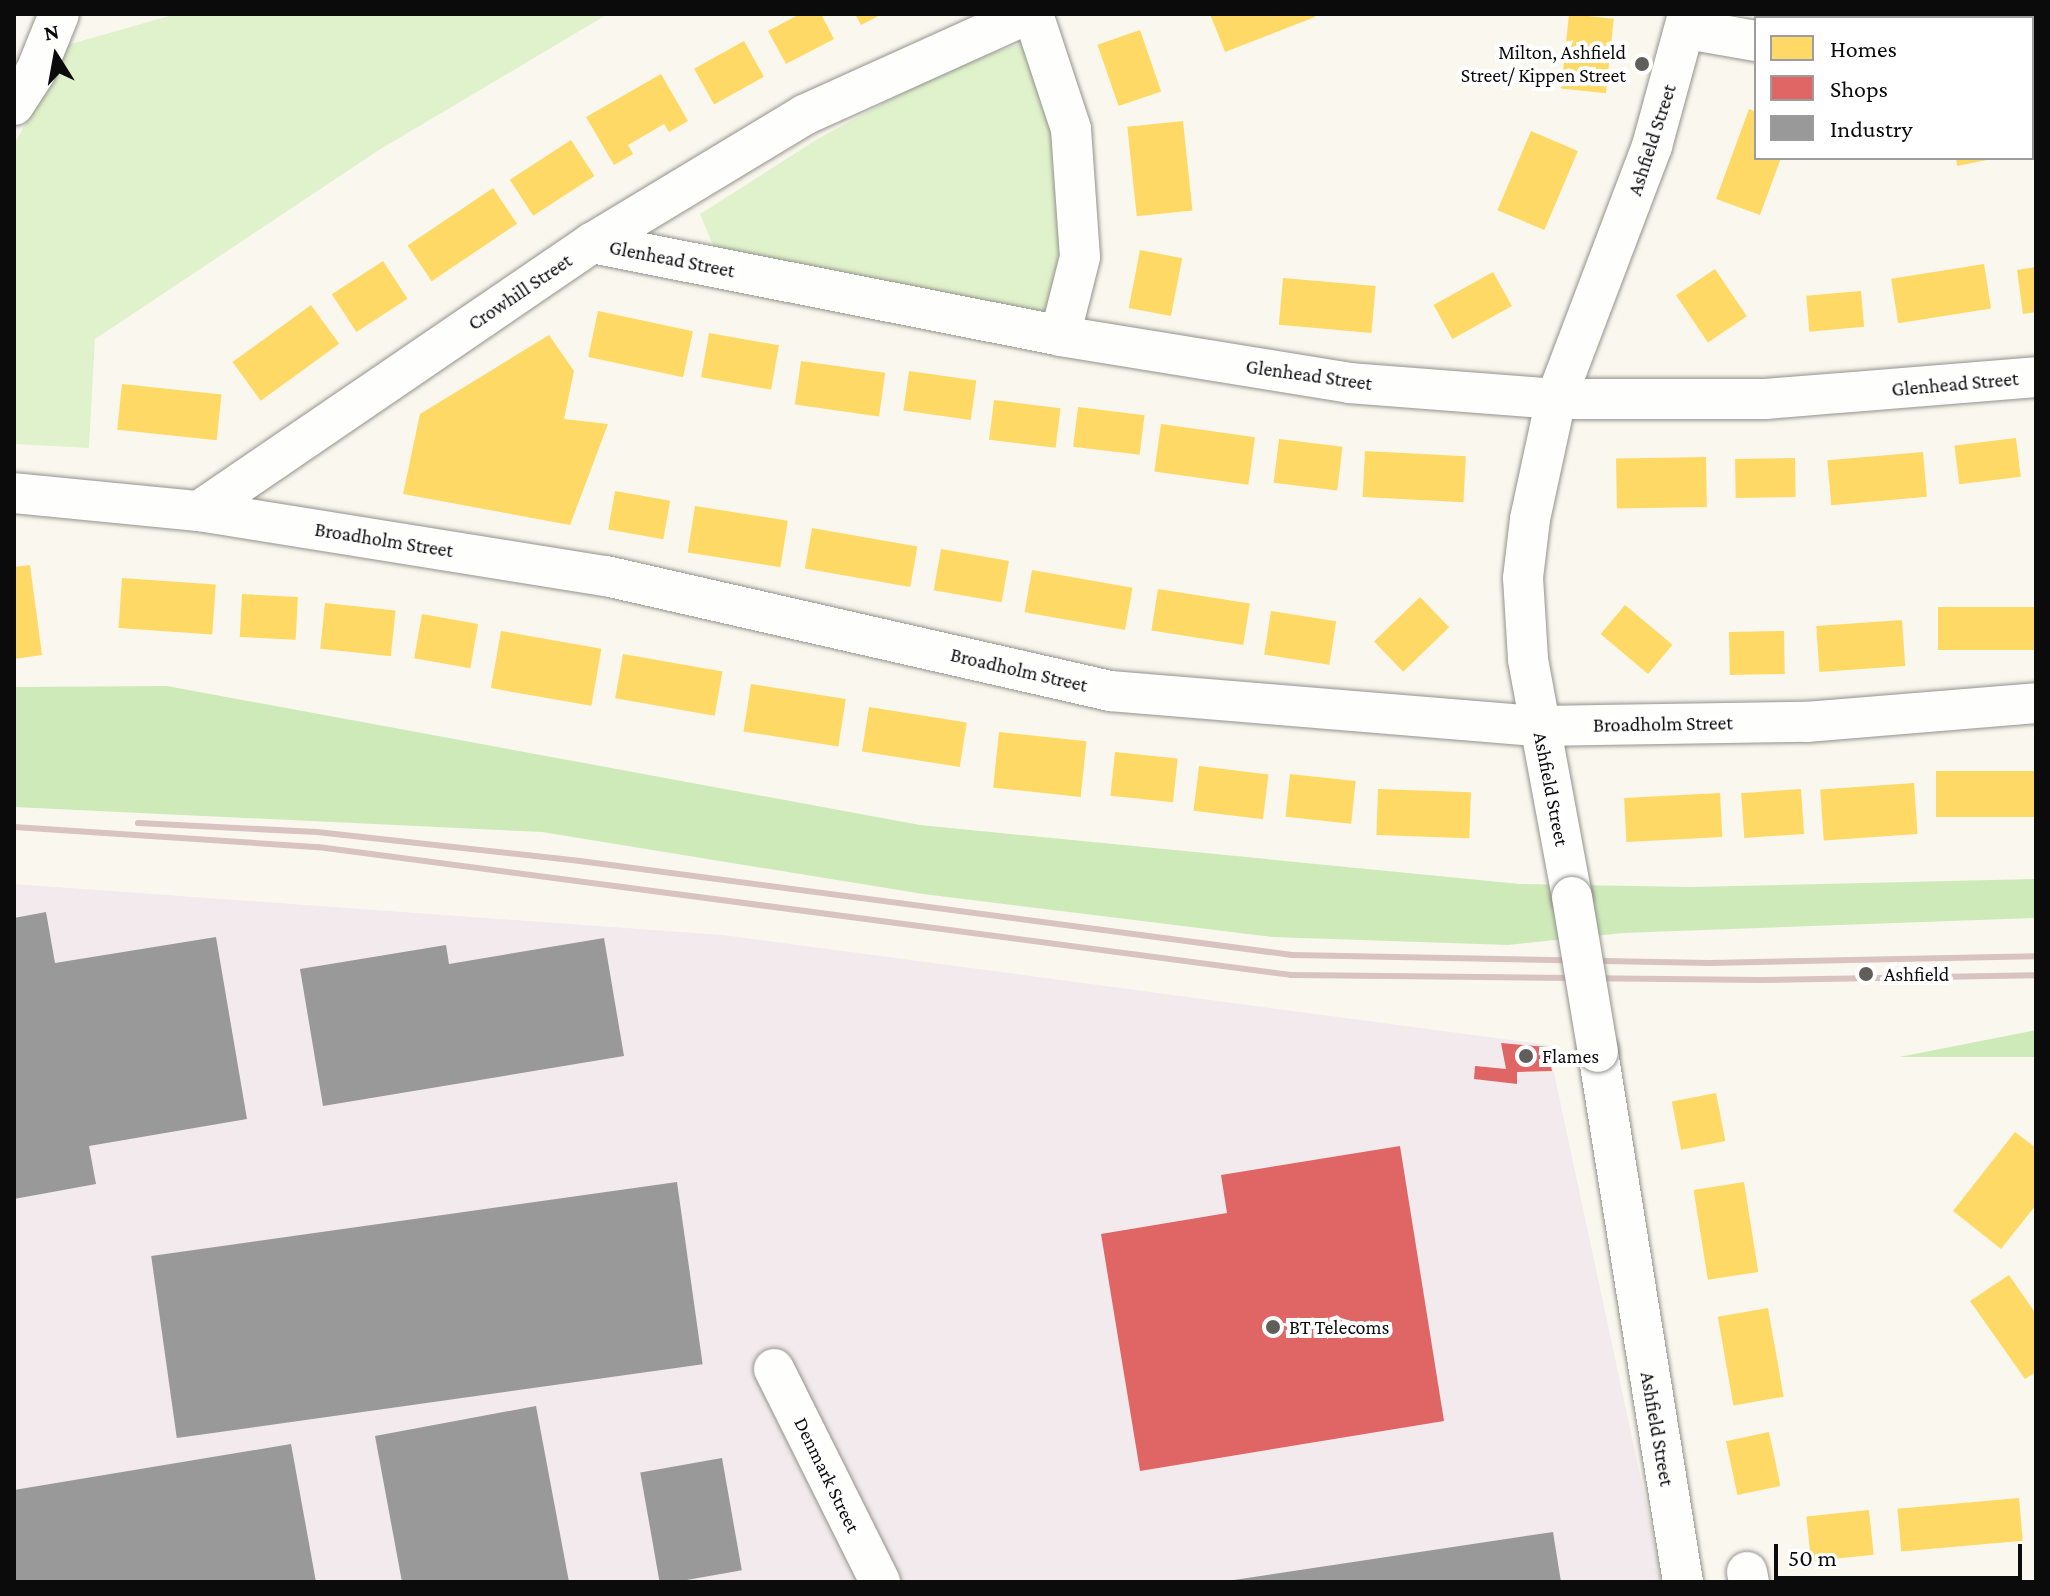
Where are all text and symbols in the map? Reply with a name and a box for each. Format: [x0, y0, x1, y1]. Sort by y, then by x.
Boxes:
north arrow [16, 16, 96, 96]
legend [1754, 16, 2034, 160]
text: N [42, 18, 61, 46]
text: Homes [1830, 35, 1897, 62]
place label: Milton, Ashfield Street/ Kippen Street [1461, 40, 1626, 87]
marker: Milton, Ashfield Street/ Kippen Street [1633, 55, 1651, 73]
text: Shops [1830, 75, 1888, 102]
street label: Ashfield Street [1623, 81, 1681, 199]
text: Industry [1830, 115, 1913, 142]
street label: Glenhead Street [607, 235, 737, 283]
street label: Crowhill Street [463, 248, 577, 336]
street label: Glenhead Street [1244, 354, 1374, 396]
street label: Glenhead Street [1891, 366, 2019, 402]
street label: Broadholm Street [313, 517, 455, 563]
street label: Broadholm Street [948, 643, 1090, 697]
street label: Broadholm Street [1593, 711, 1733, 737]
street label: Ashfield Street [1528, 730, 1574, 848]
place label: Ashfield [1884, 962, 1949, 986]
marker: Ashfield [1855, 963, 1877, 985]
place label: Flames [1542, 1044, 1599, 1068]
marker: Flames [1517, 1047, 1535, 1065]
place label: BT Telecoms [1289, 1315, 1389, 1339]
marker: BT Telecoms [1264, 1318, 1282, 1336]
street label: Ashfield Street [1635, 1370, 1679, 1488]
street label: Denmark Street [789, 1413, 865, 1537]
scale bar [1778, 1528, 2026, 1578]
text: 50 m [1788, 1544, 1837, 1571]

